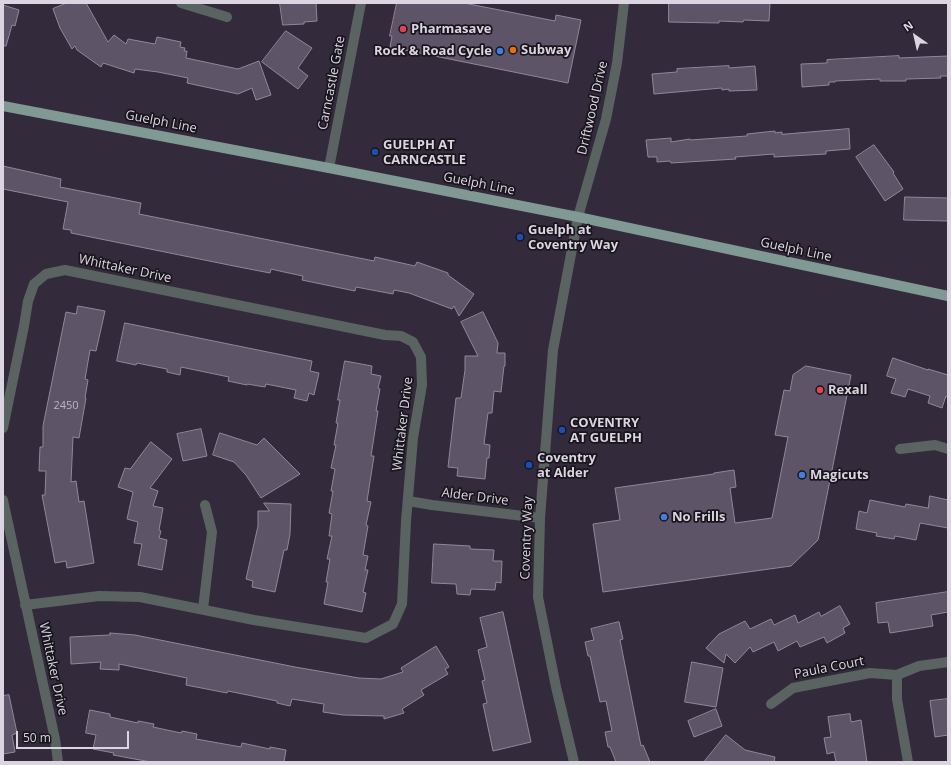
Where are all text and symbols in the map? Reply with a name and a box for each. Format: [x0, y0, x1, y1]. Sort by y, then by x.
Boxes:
north arrow [895, 16, 935, 56]
text: N [900, 17, 916, 34]
place label: Pharmasave [411, 21, 491, 37]
marker: Pharmasave [398, 24, 408, 34]
street label: Carncastle Gate [315, 35, 349, 131]
place label: Subway [521, 42, 571, 58]
place label: Rock & Road Cycle [374, 43, 492, 59]
marker: Subway [508, 45, 518, 55]
marker: Rock & Road Cycle [495, 46, 505, 56]
street label: Driftwood Drive [575, 60, 611, 156]
street label: Guelph Line [124, 107, 198, 137]
place label: GUELPH AT CARNCASTLE [383, 137, 466, 168]
marker: GUELPH AT CARNCASTLE [370, 147, 380, 157]
street label: Guelph Line [442, 169, 516, 199]
place label: Guelph at Coventry Way [528, 222, 618, 253]
marker: Guelph at Coventry Way [515, 232, 525, 242]
street label: Guelph Line [759, 235, 833, 265]
street label: Whittaker Drive [77, 252, 173, 286]
street label: Whittaker Drive [390, 376, 416, 472]
place label: Rexall [828, 382, 868, 398]
marker: Rexall [815, 385, 825, 395]
house number: 2450 [53, 399, 79, 413]
place label: COVENTRY AT GUELPH [570, 415, 642, 446]
marker: COVENTRY AT GUELPH [557, 425, 567, 435]
place label: Coventry at Alder [537, 450, 596, 481]
marker: Coventry at Alder [524, 460, 534, 470]
place label: Magicuts [810, 467, 869, 483]
marker: Magicuts [797, 470, 807, 480]
street label: Alder Drive [441, 485, 509, 509]
street label: Coventry Way [518, 496, 536, 580]
place label: No Frills [672, 509, 725, 525]
marker: No Frills [659, 512, 669, 522]
street label: Whittaker Drive [36, 621, 70, 717]
street label: Paula Court [793, 654, 865, 682]
scale bar [18, 723, 131, 749]
text: 50 m [23, 729, 51, 746]

